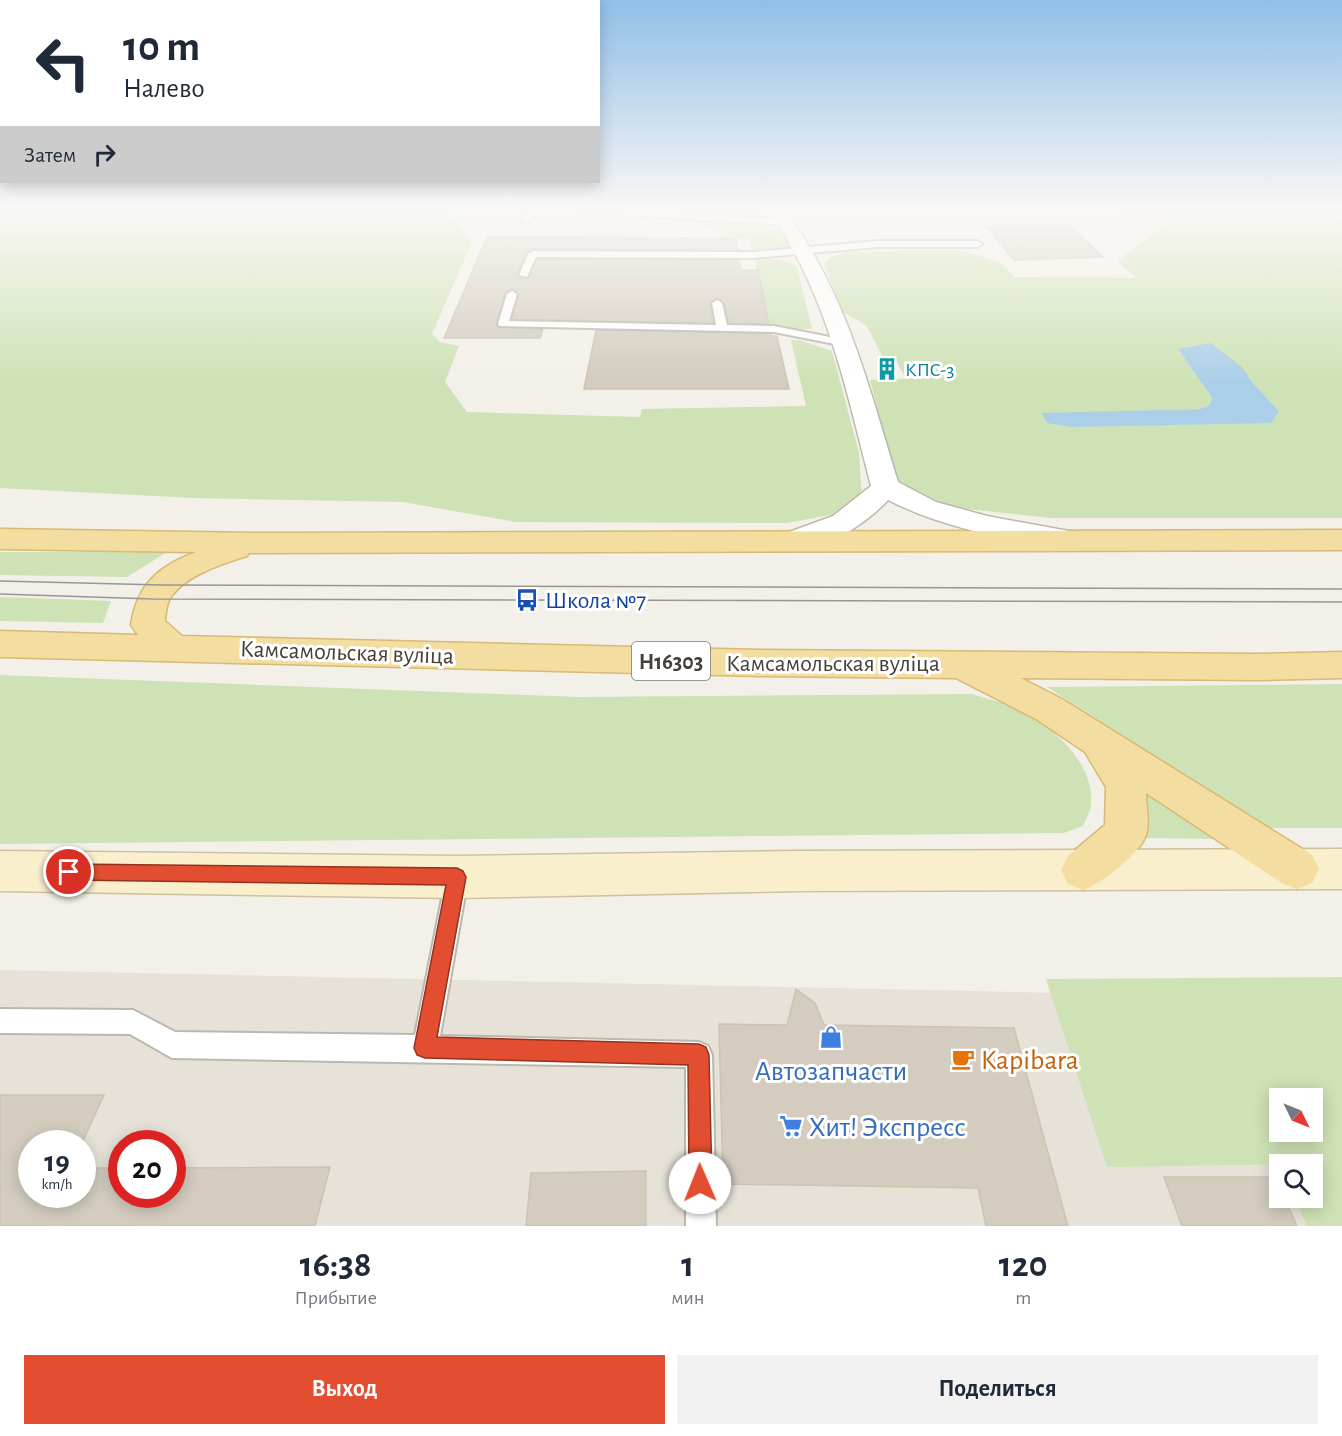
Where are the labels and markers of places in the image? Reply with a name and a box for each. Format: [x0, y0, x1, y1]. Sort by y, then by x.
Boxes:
building icon: КПС-3 [874, 356, 900, 382]
place label: КПС-3 [905, 360, 955, 380]
bus stop icon: Школа №7 [514, 587, 540, 613]
place label: Школа №7 [545, 589, 646, 613]
pin [43, 846, 94, 897]
shop icon: Автозапчасти [818, 1024, 844, 1050]
cafe icon: Kapibara [950, 1046, 976, 1072]
place label: Kapibara [981, 1047, 1079, 1075]
place label: Автозапчасти [755, 1058, 907, 1086]
supermarket icon: Хит! Экспресс [778, 1113, 804, 1139]
place label: Хит! Экспресс [809, 1114, 966, 1142]

